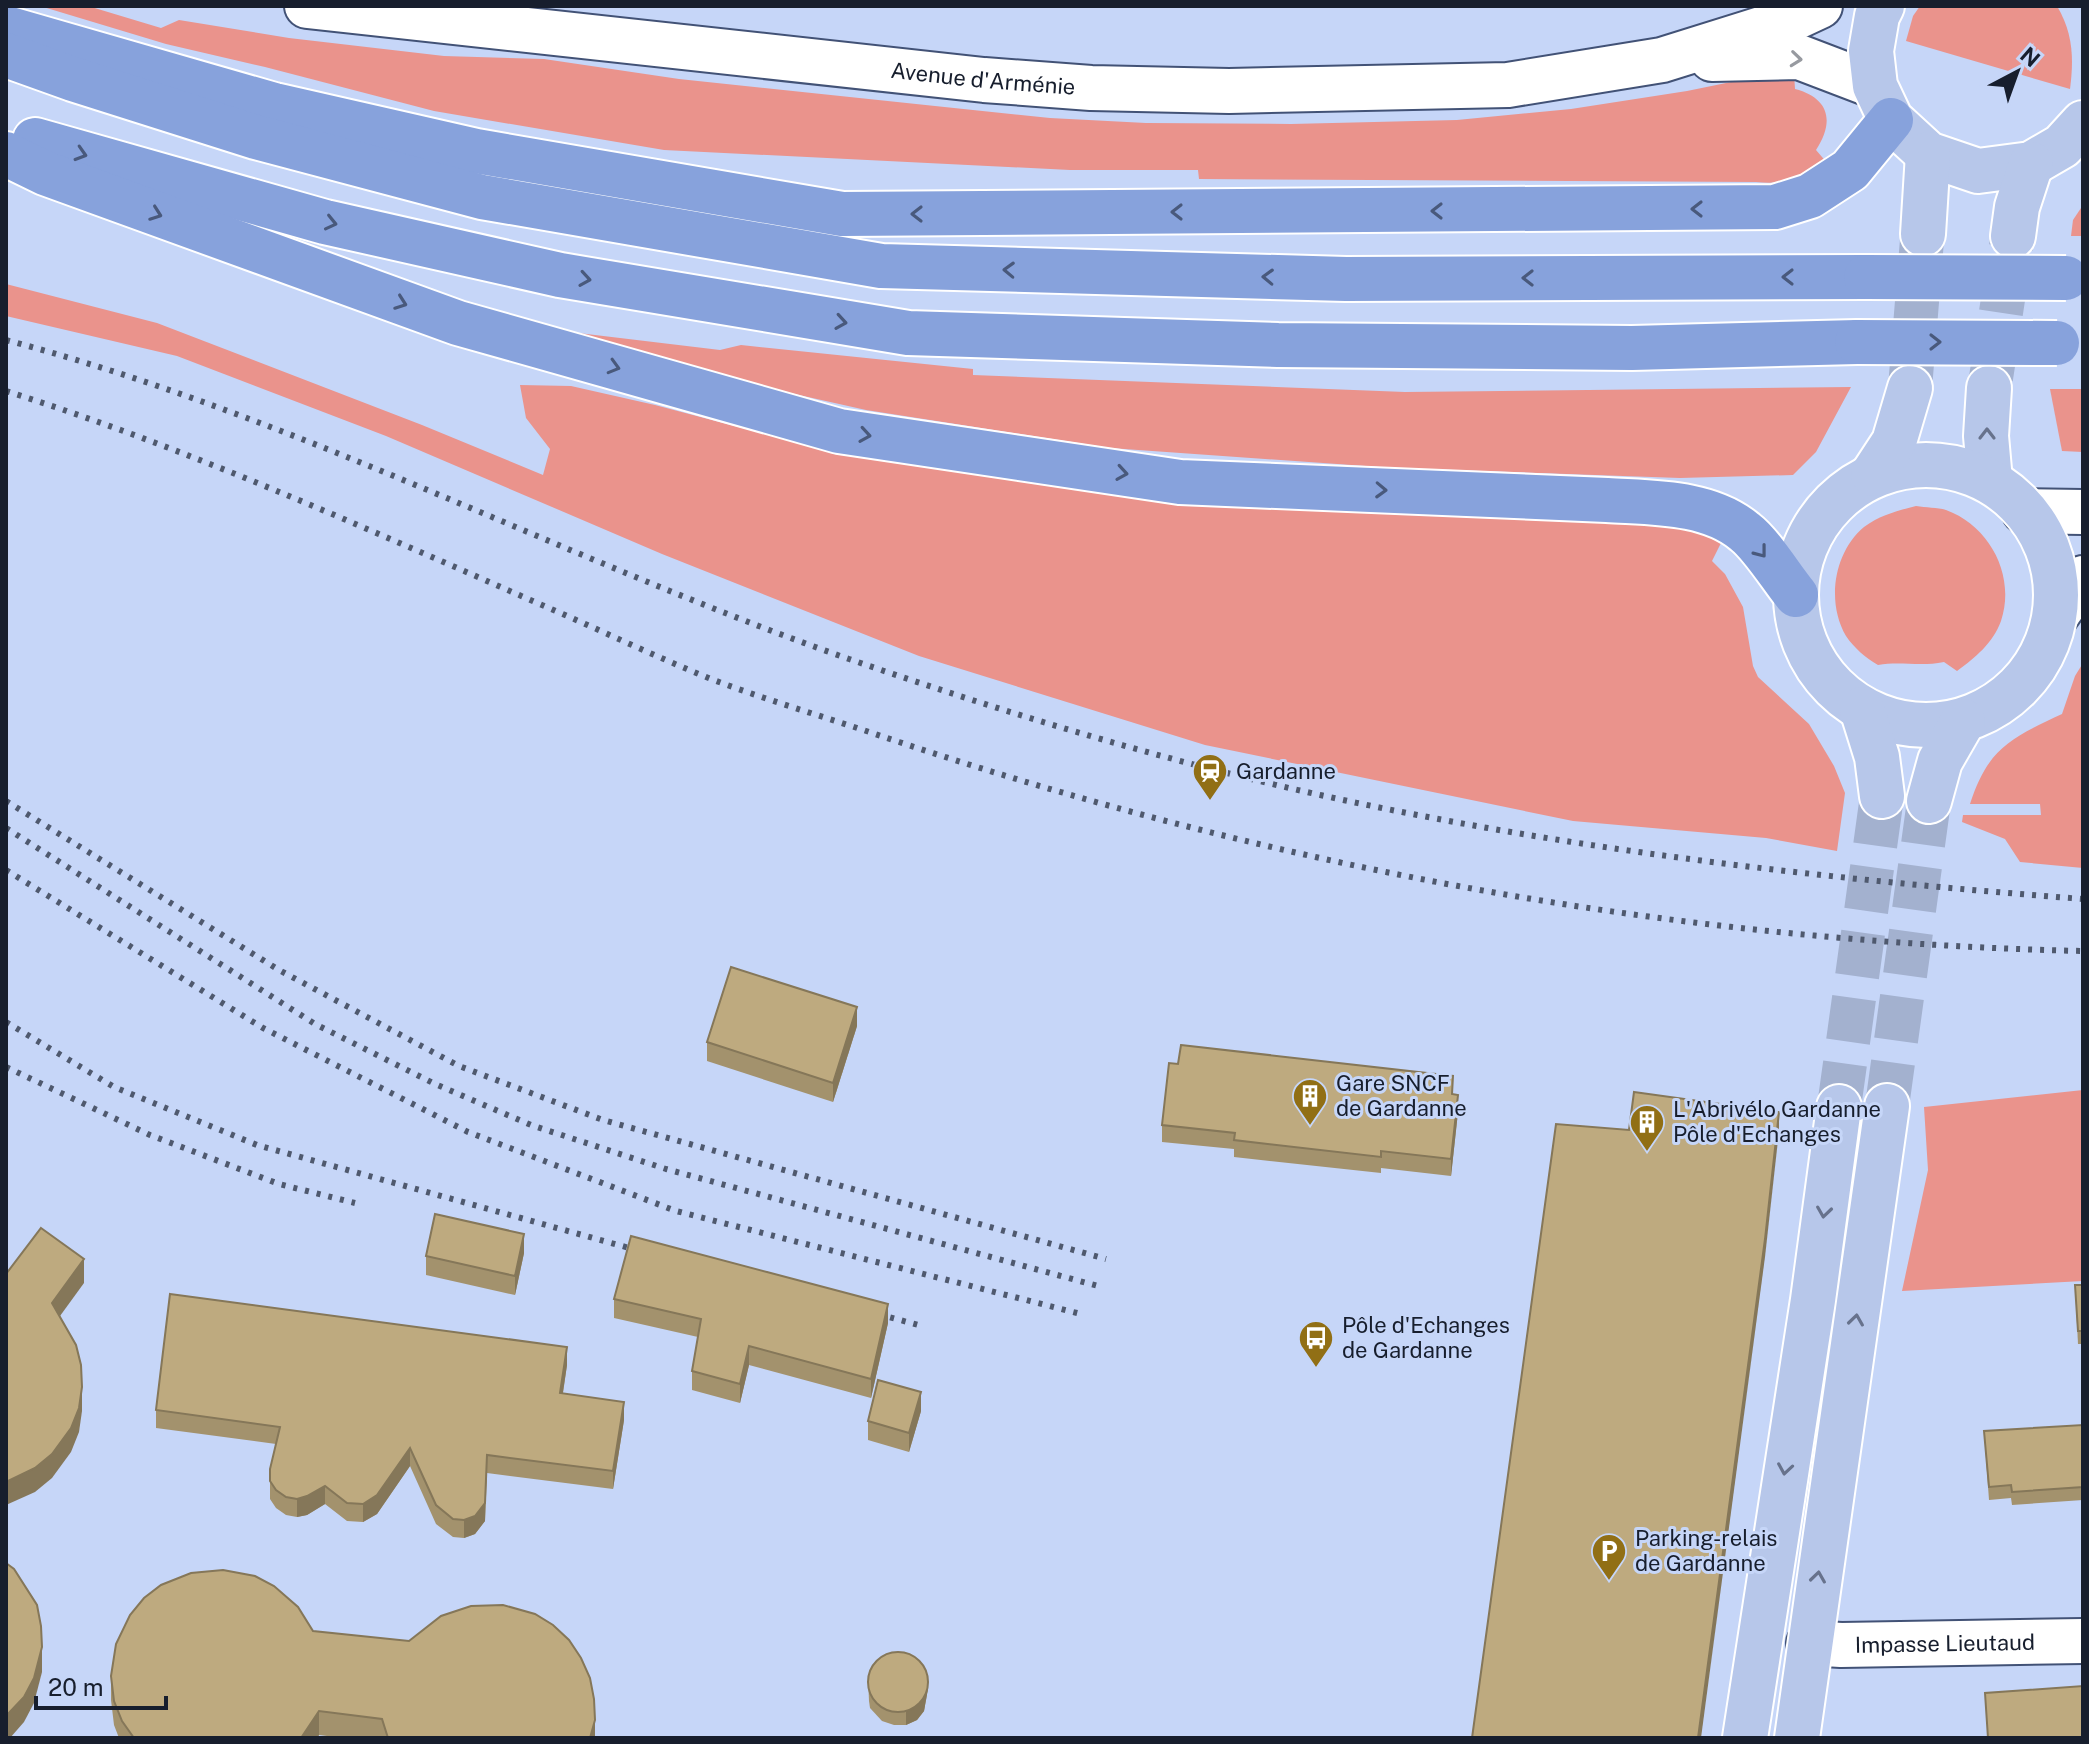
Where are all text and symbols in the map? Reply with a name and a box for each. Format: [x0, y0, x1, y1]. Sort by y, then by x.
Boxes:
north arrow [1977, 32, 2057, 112]
text: N [2015, 41, 2045, 72]
one-way arrow [1789, 50, 1802, 67]
street label: Avenue d'Arménie [889, 57, 1076, 100]
one-way arrow [73, 145, 87, 161]
one-way arrow [1690, 200, 1703, 218]
one-way arrow [1430, 202, 1443, 220]
one-way arrow [1170, 203, 1183, 221]
one-way arrow [149, 204, 163, 221]
one-way arrow [910, 205, 923, 223]
one-way arrow [324, 214, 337, 231]
one-way arrow [1002, 261, 1015, 278]
one-way arrow [1261, 268, 1274, 286]
one-way arrow [1781, 268, 1794, 286]
one-way arrow [1521, 269, 1534, 287]
one-way arrow [578, 270, 592, 287]
one-way arrow [393, 293, 407, 309]
one-way arrow [835, 312, 848, 329]
one-way arrow [1929, 333, 1942, 351]
one-way arrow [606, 358, 620, 374]
one-way arrow [858, 425, 872, 442]
one-way arrow [1978, 427, 1996, 440]
one-way arrow [1115, 464, 1129, 481]
one-way arrow [1375, 482, 1388, 499]
one-way arrow [1752, 543, 1766, 558]
station icon: Gardanne [1191, 752, 1229, 802]
place label: Gardanne [1236, 758, 1336, 784]
place label: Gare SNCF de Gardanne [1336, 1070, 1467, 1121]
building icon: Gare SNCF de Gardanne [1291, 1077, 1329, 1127]
place label: L'Abrivélo Gardanne Pôle d'Echanges [1673, 1096, 1881, 1147]
building icon: L'Abrivélo Gardanne Pôle d'Echanges [1628, 1103, 1666, 1153]
one-way arrow [1816, 1206, 1833, 1219]
place label: Pôle d'Echanges de Gardanne [1342, 1312, 1510, 1363]
one-way arrow [1847, 1313, 1864, 1327]
bus stop icon: Pôle d'Echanges de Gardanne [1297, 1319, 1335, 1369]
one-way arrow [1777, 1462, 1794, 1476]
place label: Parking-relais de Gardanne [1635, 1525, 1778, 1576]
parking icon: Parking-relais de Gardanne [1590, 1532, 1628, 1582]
one-way arrow [1809, 1571, 1826, 1584]
street label: Impasse Lieutaud [1855, 1629, 2035, 1658]
scale bar [36, 1660, 166, 1710]
text: 20 m [48, 1673, 104, 1701]

